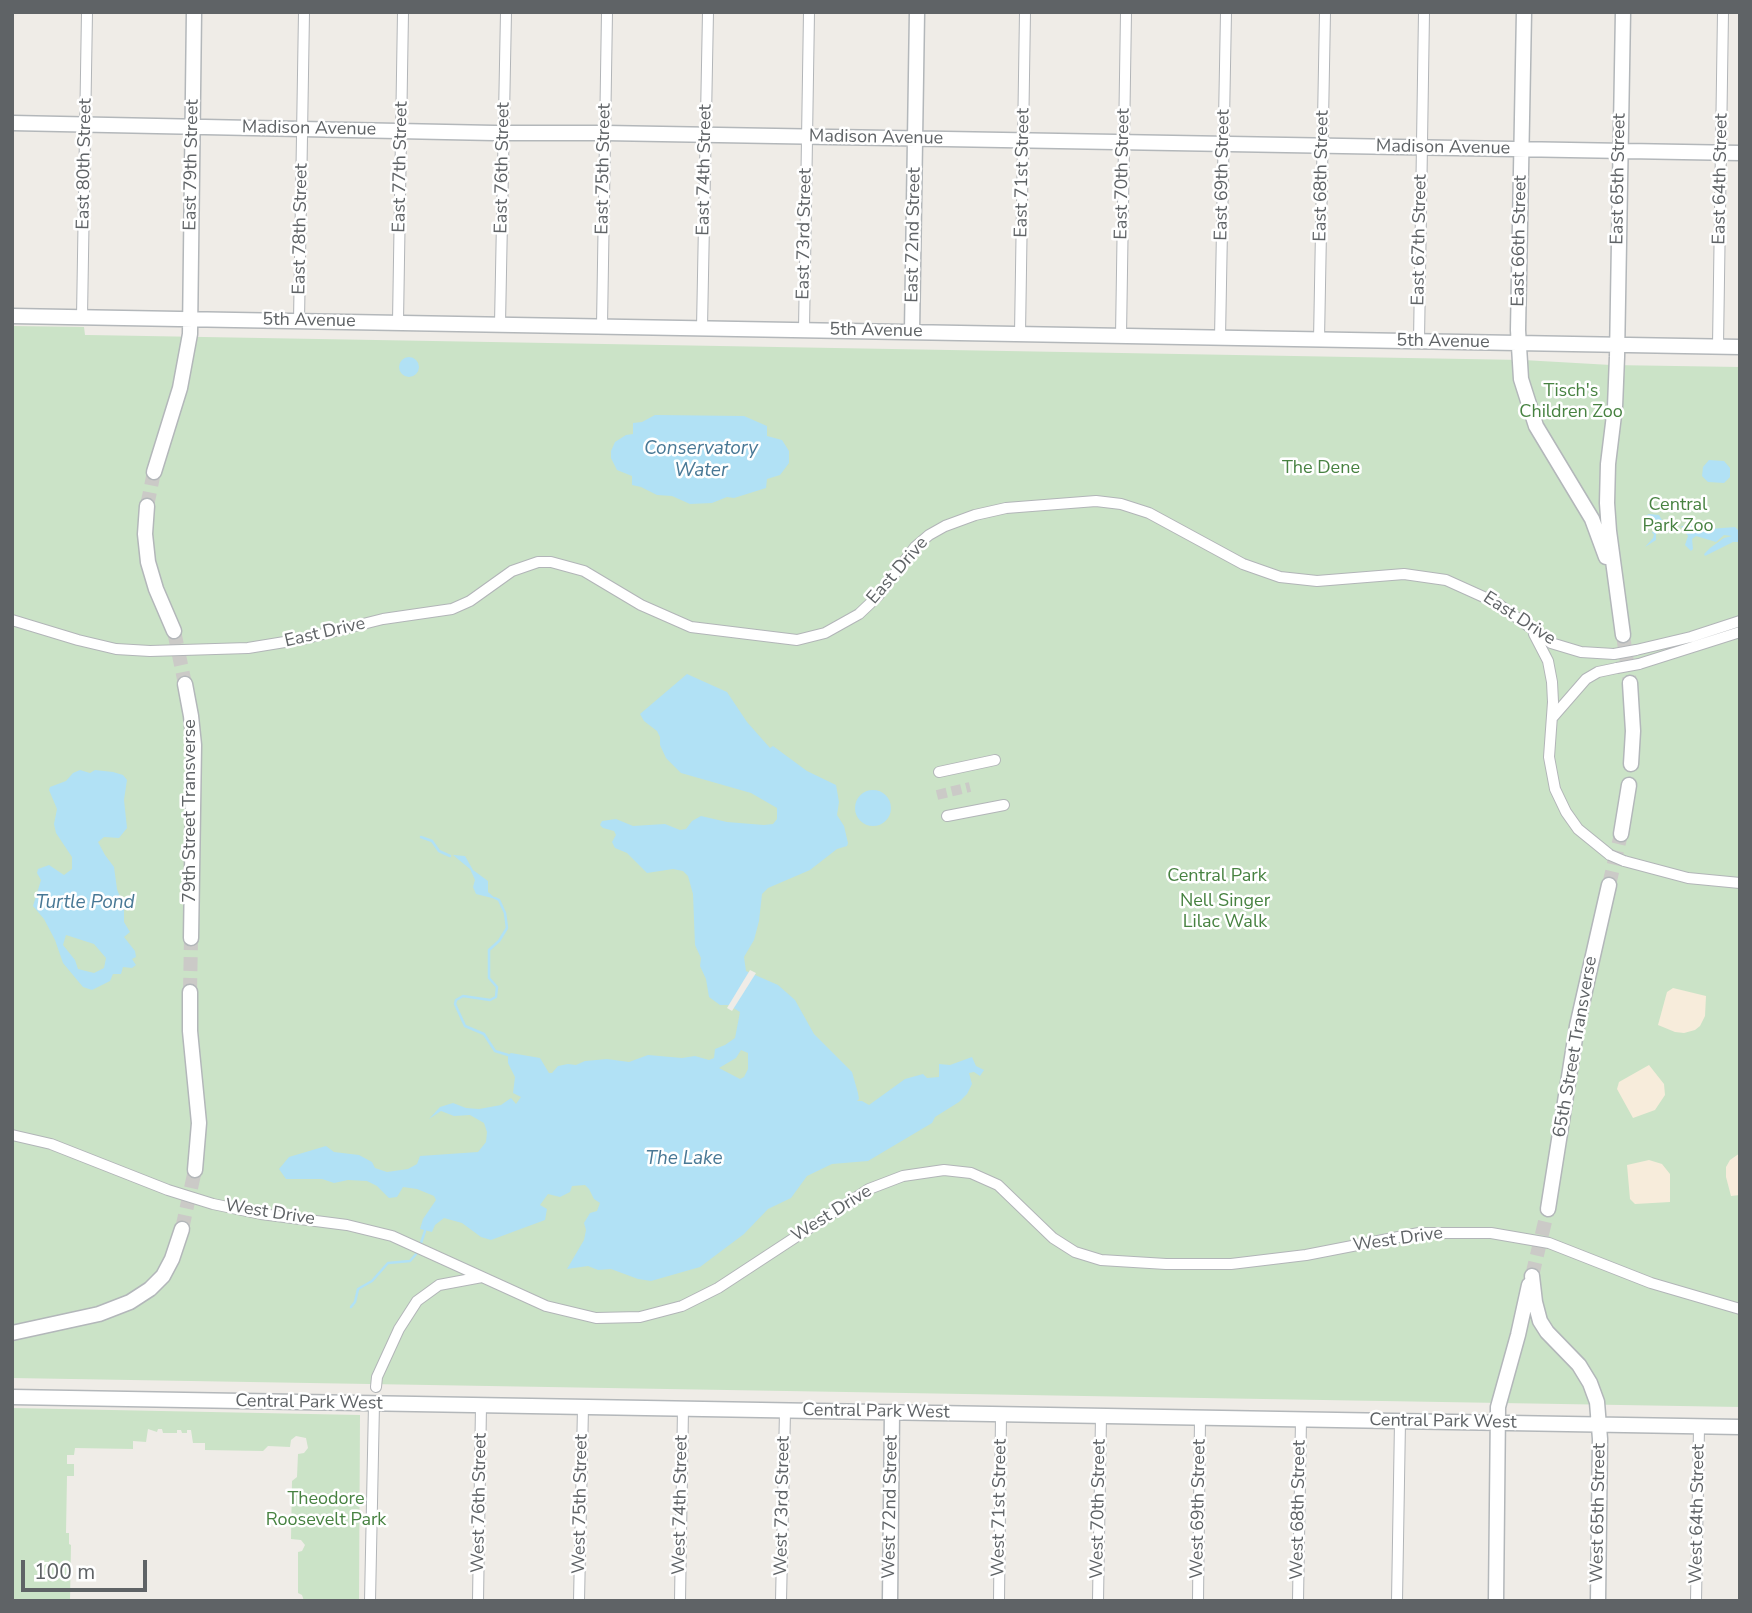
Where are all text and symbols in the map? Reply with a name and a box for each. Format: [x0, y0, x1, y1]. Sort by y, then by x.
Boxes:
street label: East 80th Street [73, 98, 97, 230]
street label: East 79th Street [180, 99, 204, 231]
street label: East 77th Street [389, 101, 413, 233]
street label: East 76th Street [491, 102, 515, 234]
street label: East 75th Street [592, 103, 616, 235]
street label: East 74th Street [693, 104, 717, 236]
street label: East 71st Street [1011, 108, 1035, 238]
street label: East 70th Street [1111, 108, 1135, 240]
street label: East 69th Street [1211, 109, 1235, 241]
street label: East 68th Street [1310, 110, 1334, 242]
street label: East 65th Street [1607, 113, 1631, 245]
street label: East 64th Street [1709, 113, 1733, 245]
street label: Madison Avenue [242, 117, 376, 141]
street label: Madison Avenue [809, 126, 943, 150]
street label: Madison Avenue [1376, 136, 1510, 160]
street label: East 78th Street [289, 163, 313, 295]
street label: East 72nd Street [902, 167, 926, 303]
street label: East 73rd Street [793, 168, 817, 300]
street label: East 67th Street [1408, 174, 1432, 306]
street label: East 66th Street [1508, 175, 1532, 307]
street label: 5th Avenue [262, 309, 356, 333]
street label: 5th Avenue [829, 319, 923, 343]
street label: 5th Avenue [1396, 330, 1490, 354]
park label: Tisch's Children Zoo [1519, 381, 1623, 424]
water label: Conservatory Water [644, 438, 758, 482]
park label: The Dene [1282, 458, 1360, 480]
park label: Central Park Zoo [1643, 495, 1713, 538]
street label: East Drive [863, 533, 933, 609]
street label: East Drive [1479, 588, 1559, 650]
street label: East Drive [283, 613, 367, 653]
street label: 79th Street Transverse [180, 719, 202, 903]
park label: Central Park [1167, 866, 1267, 888]
park label: Nell Singer Lilac Walk [1180, 891, 1270, 934]
water label: Turtle Pond [35, 892, 135, 914]
street label: 65th Street Transverse [1549, 955, 1603, 1139]
water label: The Lake [646, 1148, 722, 1170]
street label: West Drive [788, 1181, 876, 1247]
street label: West Drive [224, 1195, 316, 1231]
street label: West Drive [1352, 1223, 1444, 1257]
street label: Central Park West [235, 1391, 383, 1415]
street label: Central Park West [802, 1400, 950, 1424]
street label: Central Park West [1369, 1410, 1517, 1434]
street label: West 76th Street [468, 1433, 492, 1573]
street label: West 75th Street [569, 1434, 593, 1574]
street label: West 74th Street [669, 1435, 693, 1575]
street label: West 72nd Street [879, 1435, 903, 1579]
street label: West 73rd Street [771, 1436, 795, 1576]
street label: West 71st Street [988, 1439, 1012, 1577]
street label: West 70th Street [1087, 1439, 1111, 1579]
street label: West 69th Street [1187, 1439, 1211, 1579]
street label: West 68th Street [1287, 1440, 1311, 1580]
street label: West 65th Street [1587, 1443, 1611, 1583]
street label: West 64th Street [1686, 1444, 1710, 1584]
park label: Theodore Roosevelt Park [266, 1489, 386, 1532]
scale bar [24, 1546, 150, 1590]
text: 100 m [34, 1558, 95, 1586]

